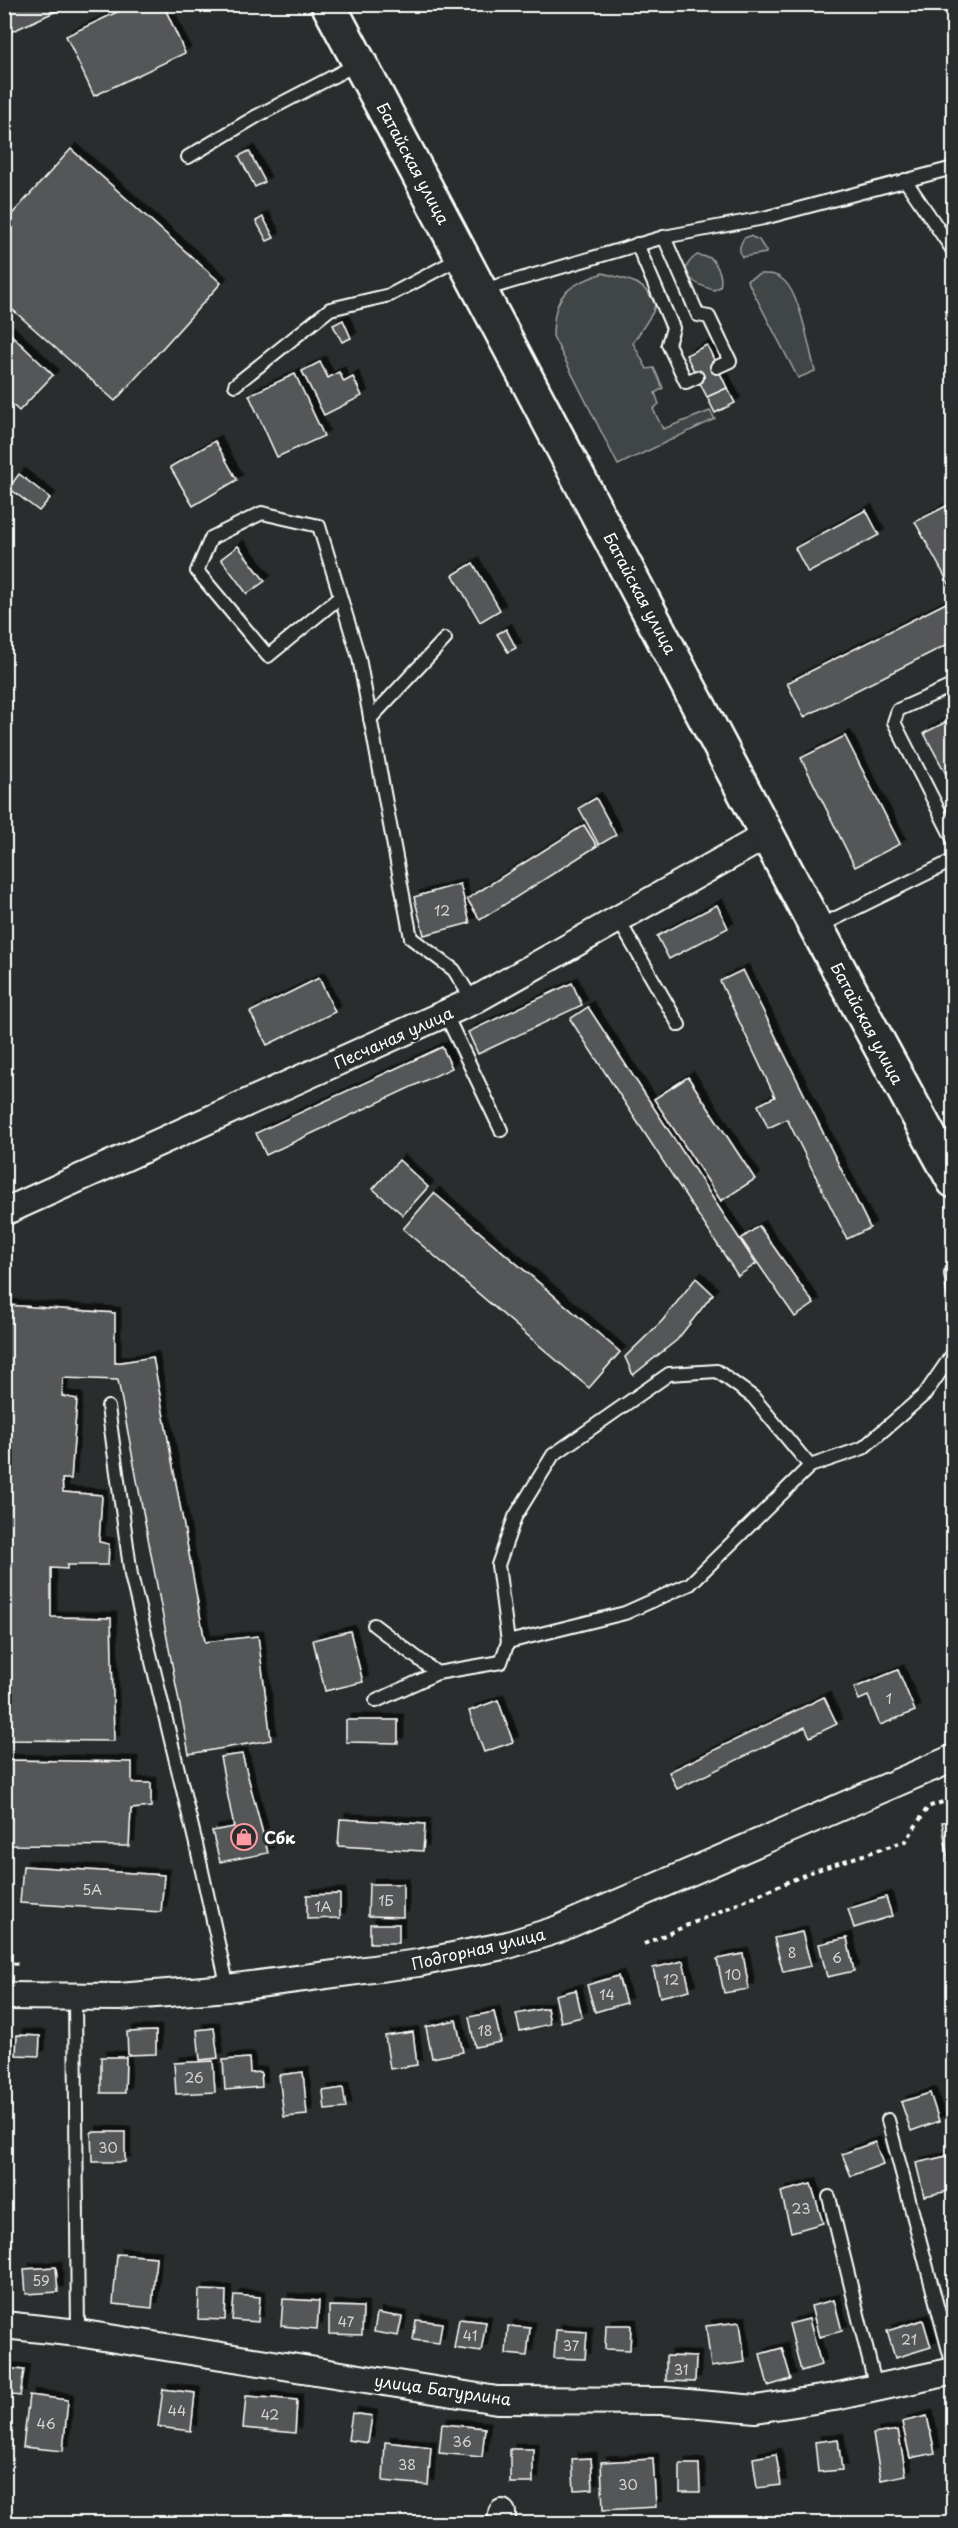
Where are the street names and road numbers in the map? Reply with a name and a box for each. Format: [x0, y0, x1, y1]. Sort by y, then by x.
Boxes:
street label: Батайская улица [372, 98, 456, 228]
street label: Батайская улица [599, 528, 683, 658]
street label: Батайская улица [826, 958, 910, 1088]
street label: Песчаная улица [329, 1000, 457, 1074]
street label: Подгорная улица [409, 1921, 547, 1975]
street label: улица Батурлина [373, 2368, 513, 2410]

